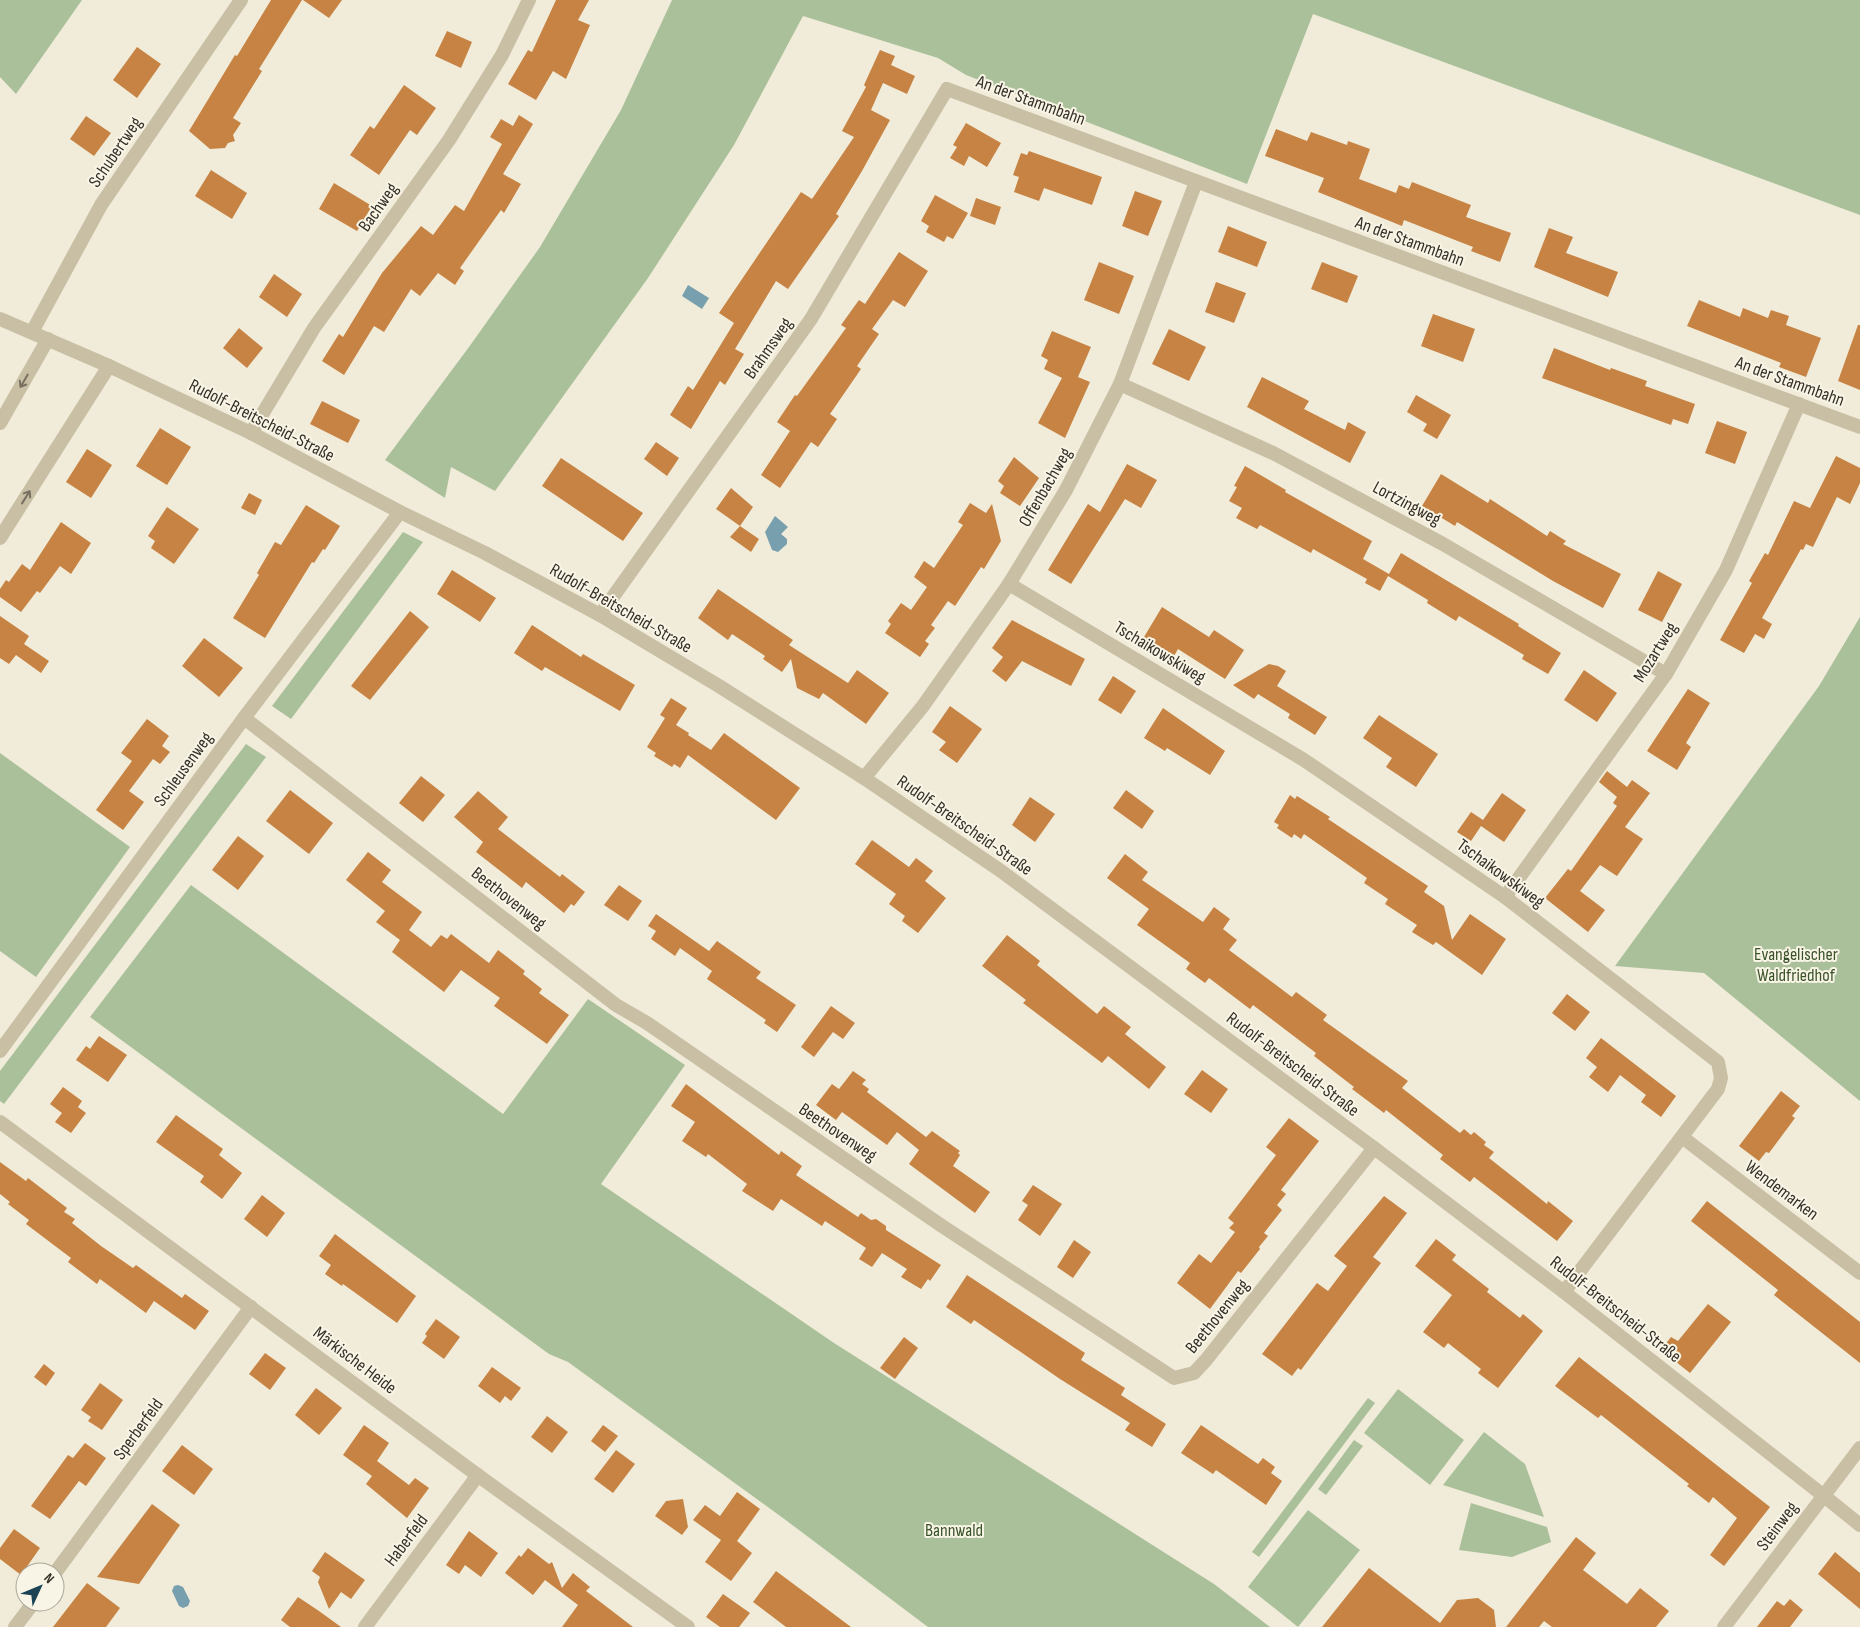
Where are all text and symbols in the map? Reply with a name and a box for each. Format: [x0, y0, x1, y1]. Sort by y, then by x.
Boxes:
street label: An der Stammbahn [973, 71, 1088, 130]
street label: Schubertweg [84, 113, 147, 191]
street label: Bachweg [354, 179, 403, 236]
street label: An der Stammbahn [1352, 212, 1467, 271]
street label: Brahmsweg [740, 314, 797, 383]
street label: An der Stammbahn [1732, 352, 1847, 411]
one-way arrow [19, 373, 28, 388]
street label: Rudolf-Breitscheid-Straße [186, 375, 338, 466]
street label: Offenbachweg [1014, 444, 1076, 530]
street label: Lortzingweg [1369, 477, 1444, 530]
one-way arrow [21, 490, 31, 504]
street label: Rudolf-Breitscheid-Straße [546, 559, 695, 658]
street label: Tschaikowskiweg [1110, 617, 1209, 688]
street label: Mozartweg [1629, 618, 1682, 686]
street label: Schleusenweg [149, 728, 217, 810]
street label: Rudolf-Breitscheid-Straße [893, 771, 1036, 880]
street label: Tschaikowskiweg [1453, 835, 1549, 912]
street label: Beethovenweg [467, 863, 550, 934]
park label: Evangelischer Waldfriedhof [1754, 944, 1838, 986]
street label: Rudolf-Breitscheid-Straße [1222, 1008, 1363, 1121]
street label: Beethovenweg [795, 1099, 881, 1166]
street label: Wendemarken [1741, 1156, 1822, 1225]
street label: Rudolf-Breitscheid-Straße [1546, 1252, 1685, 1367]
street label: Beethovenweg [1181, 1275, 1254, 1358]
street label: Märkische Heide [309, 1322, 401, 1399]
street label: Sperberfeld [109, 1395, 168, 1464]
street label: Steinweg [1752, 1498, 1803, 1555]
street label: Haberfeld [380, 1510, 433, 1570]
park label: Bannwald [925, 1520, 983, 1541]
north arrow [15, 1562, 65, 1612]
text: N [40, 1570, 58, 1587]

